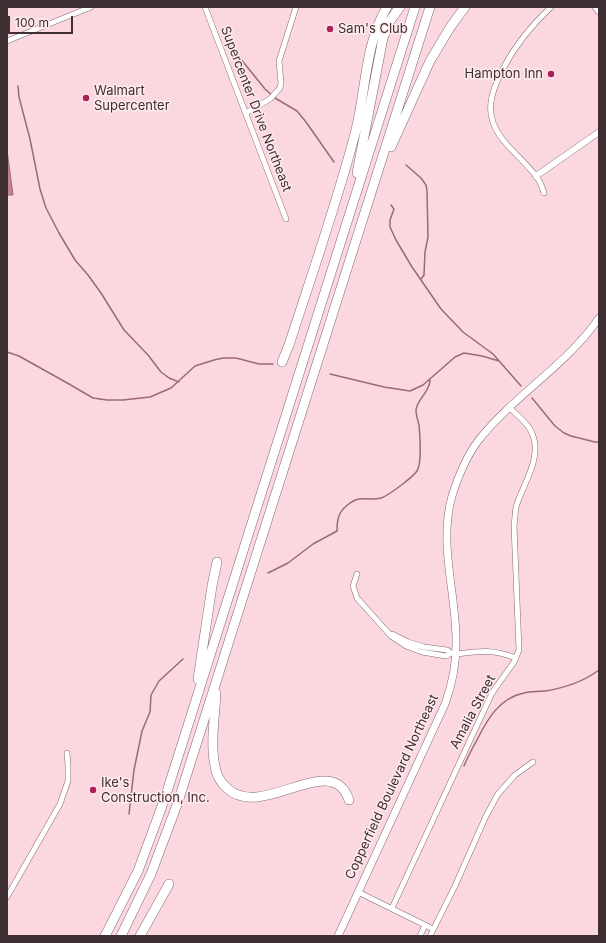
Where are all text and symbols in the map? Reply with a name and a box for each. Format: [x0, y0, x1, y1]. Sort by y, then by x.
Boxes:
scale bar [10, 8, 75, 34]
text: 100 m [15, 15, 49, 30]
place label: Sam's Club [338, 21, 408, 37]
street label: Supercenter Drive Northeast [217, 24, 295, 194]
marker: Sam's Club [325, 24, 335, 34]
place label: Hampton Inn [465, 66, 543, 82]
marker: Hampton Inn [546, 69, 556, 79]
place label: Walmart Supercenter [94, 83, 170, 114]
marker: Walmart Supercenter [81, 93, 91, 103]
street label: Amalia Street [447, 672, 499, 752]
street label: Copperfield Boulevard Northeast [342, 692, 442, 882]
place label: Ike's Construction, Inc. [101, 775, 210, 806]
marker: Ike's Construction, Inc. [88, 785, 98, 795]

